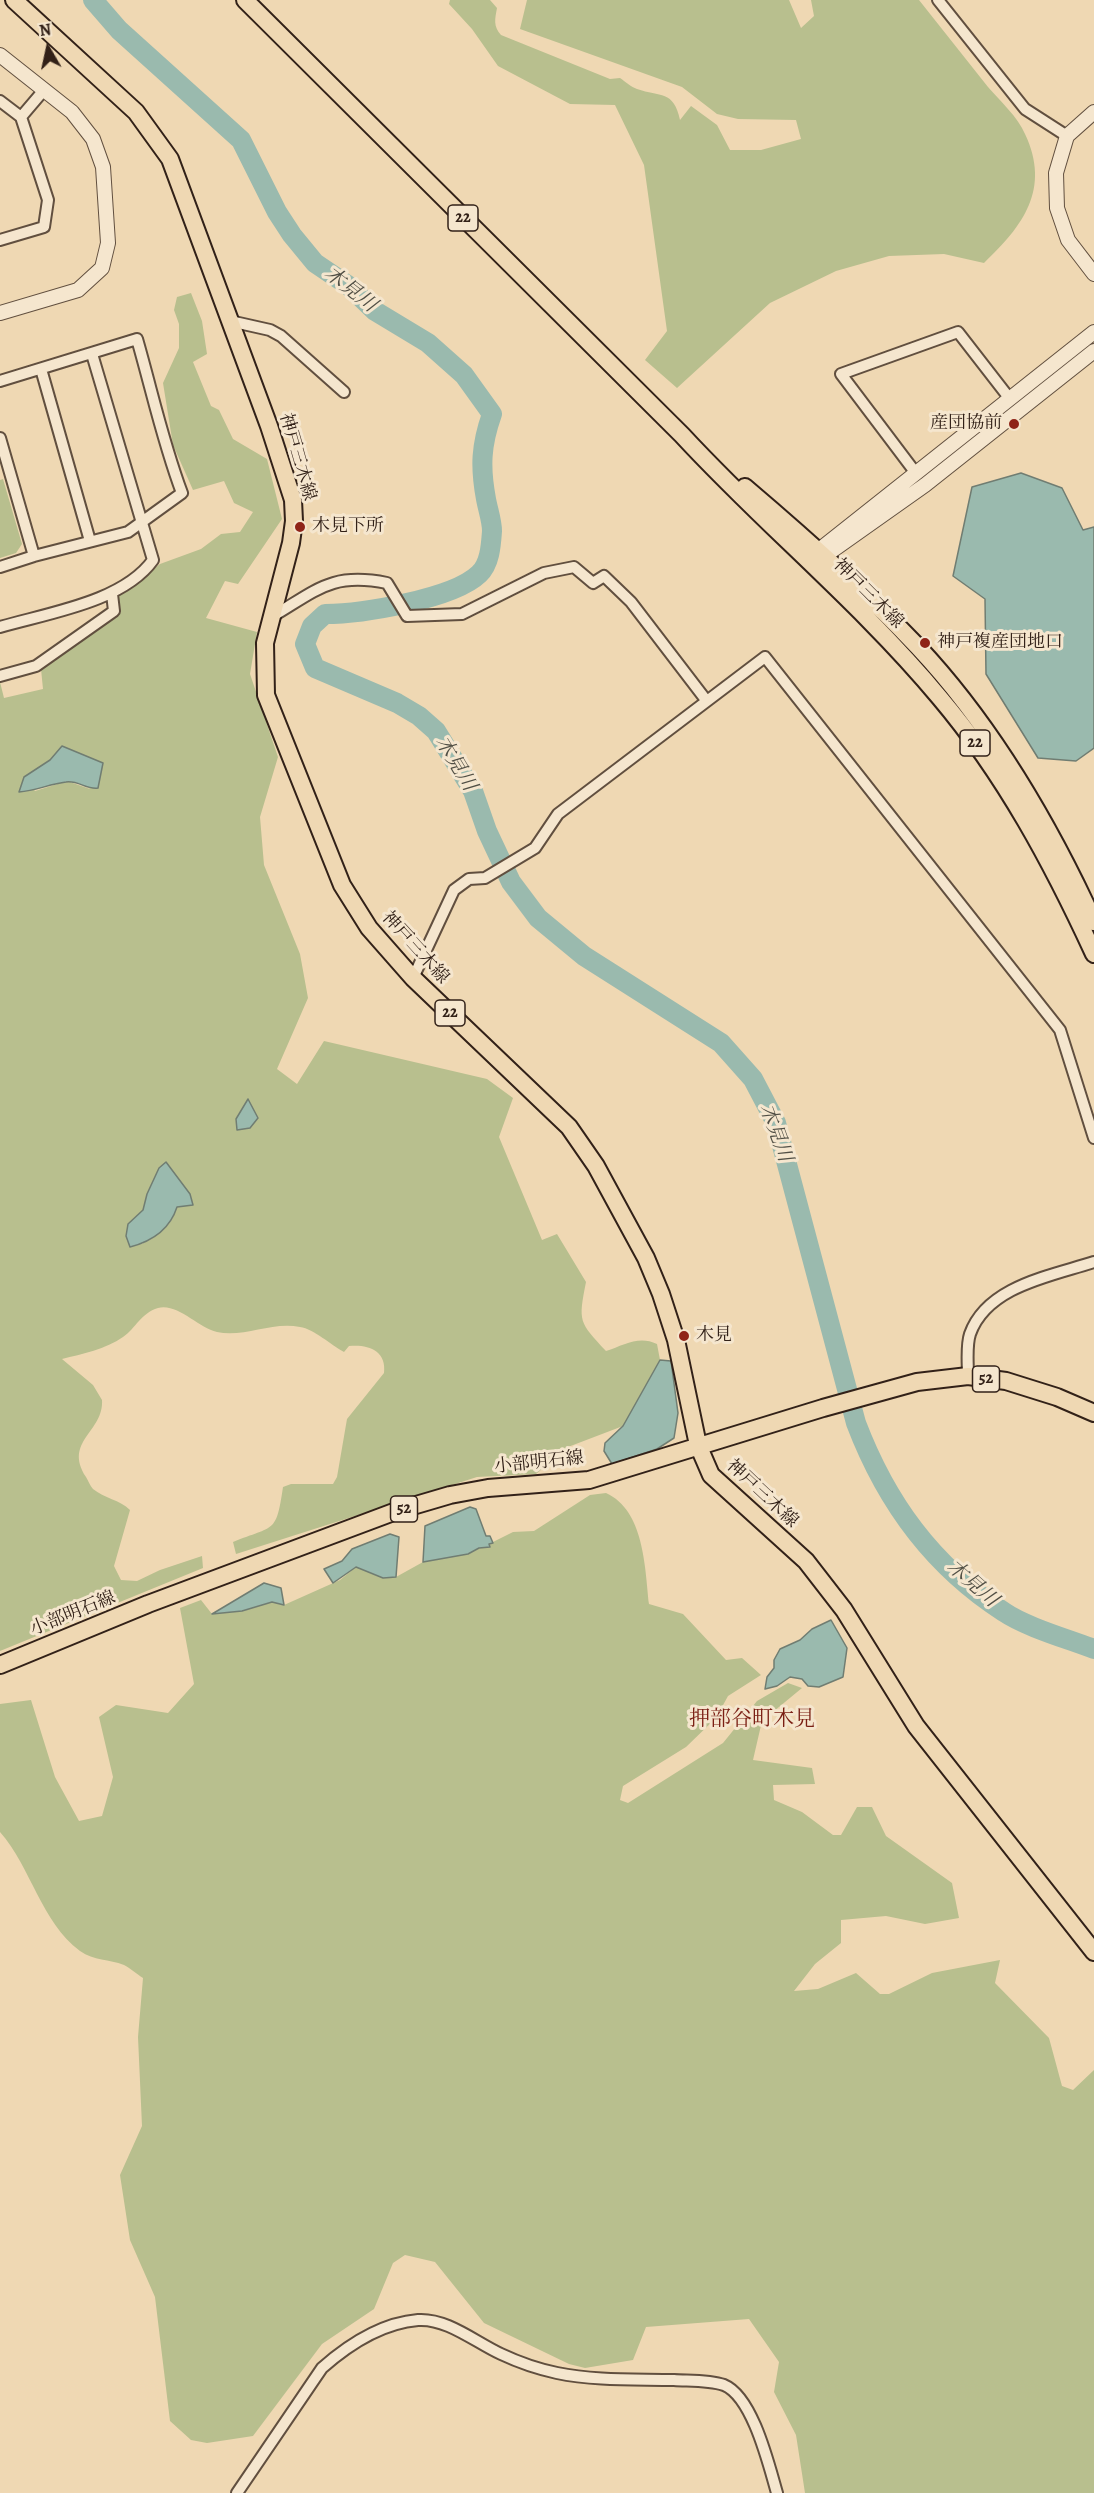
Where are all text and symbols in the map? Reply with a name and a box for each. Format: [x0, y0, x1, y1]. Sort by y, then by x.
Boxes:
north arrow [18, 18, 78, 78]
text: N [38, 18, 53, 42]
road number: 22 [448, 205, 478, 231]
water label: 木見川 [319, 262, 381, 318]
street label: 神戸三木線 [274, 411, 320, 503]
place label: 産団協前 [930, 413, 1002, 435]
marker: 産団協前 [1007, 417, 1021, 431]
place label: 木見下所 [312, 516, 384, 538]
marker: 木見下所 [293, 520, 307, 534]
street label: 神戸三木線 [829, 555, 907, 633]
place label: 神戸複産団地口 [937, 632, 1063, 654]
marker: 神戸複産団地口 [918, 636, 932, 650]
road number: 22 [960, 730, 990, 756]
water label: 木見川 [429, 732, 481, 796]
street label: 神戸三木線 [377, 907, 453, 989]
road number: 22 [435, 1000, 465, 1026]
water label: 木見川 [753, 1101, 797, 1165]
place label: 木見 [696, 1325, 732, 1347]
marker: 木見 [677, 1329, 691, 1343]
road number: 52 [972, 1366, 1000, 1392]
street label: 小部明石線 [493, 1448, 585, 1478]
street label: 神戸三木線 [722, 1455, 802, 1533]
road number: 52 [390, 1496, 418, 1522]
water label: 木見川 [941, 1555, 1003, 1613]
street label: 小部明石線 [27, 1587, 119, 1641]
district label: 押部谷町木見 [689, 1707, 815, 1733]

